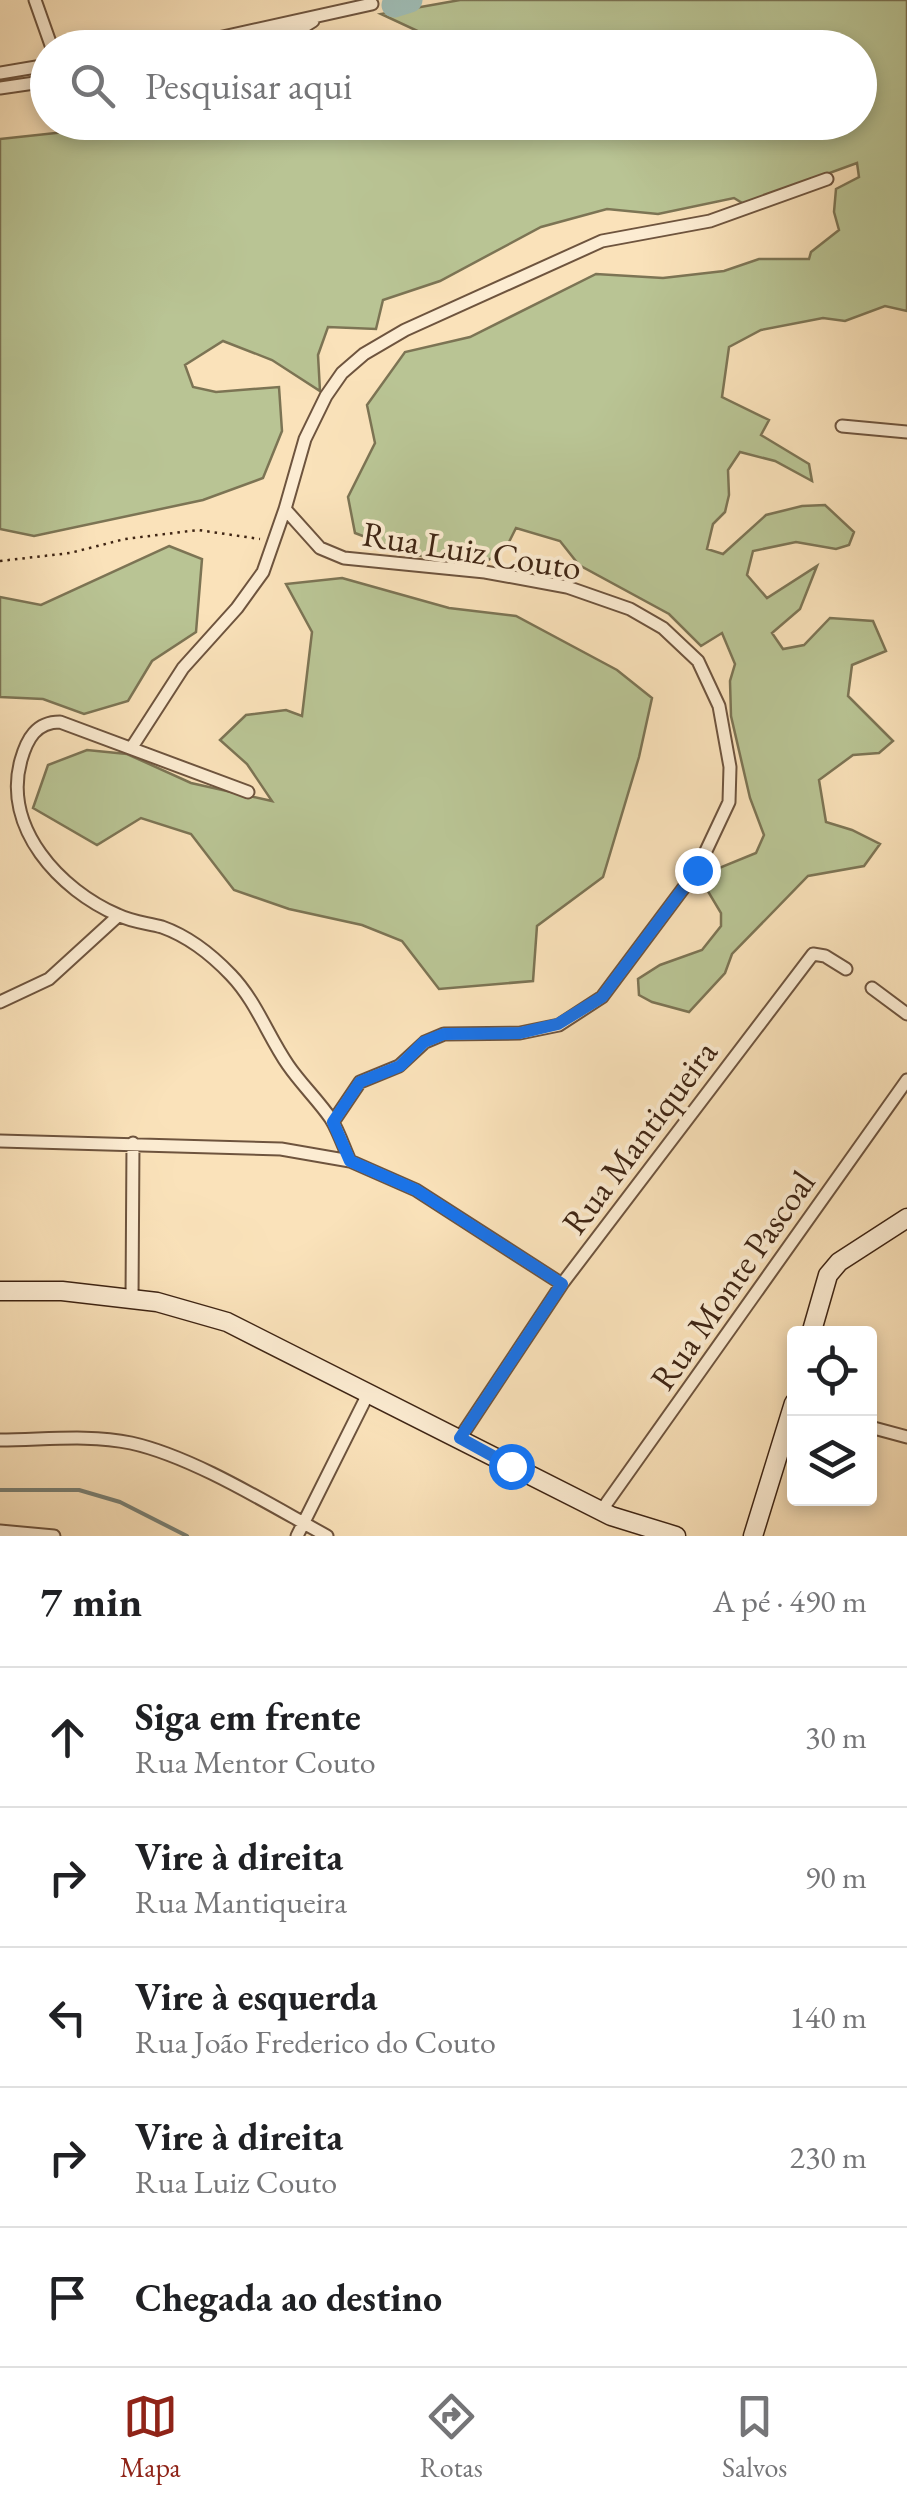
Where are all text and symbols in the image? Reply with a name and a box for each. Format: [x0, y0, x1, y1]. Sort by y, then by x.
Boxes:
search box [30, 30, 877, 140]
icon: search [65, 58, 120, 113]
text: Pesquisar aqui [145, 61, 352, 110]
street label: Rua Luiz Couto [359, 510, 585, 590]
route end [675, 848, 721, 894]
street label: Rua Mantiqueira [551, 1031, 727, 1243]
street label: Rua Monte Pascoal [640, 1161, 824, 1399]
map controls [787, 1326, 877, 1506]
button: locate [787, 1326, 877, 1416]
button: layers [787, 1416, 877, 1506]
route start [489, 1444, 535, 1490]
text: 7 min [40, 1574, 142, 1629]
text: A pé · 490 m [713, 1580, 867, 1622]
text: Siga em frente [135, 1692, 361, 1741]
icon: ahead [40, 1710, 95, 1765]
text: 30 m [805, 1716, 867, 1758]
text: Rua Mentor Couto [135, 1741, 376, 1783]
text: Vire à direita [135, 1832, 343, 1881]
icon: right [40, 1850, 95, 1905]
text: 90 m [805, 1856, 867, 1898]
text: Rua Mantiqueira [135, 1881, 347, 1923]
text: Vire à esquerda [135, 1972, 377, 2021]
icon: left [40, 1990, 95, 2045]
text: 140 m [790, 1996, 867, 2038]
text: Rua João Frederico do Couto [135, 2021, 496, 2063]
text: Vire à direita [135, 2112, 343, 2161]
icon: right [40, 2130, 95, 2185]
text: 230 m [790, 2136, 867, 2178]
text: Rua Luiz Couto [135, 2161, 337, 2203]
icon: arrive [40, 2270, 95, 2325]
text: Chegada ao destino [135, 2273, 442, 2322]
tab: Mapa [120, 2389, 181, 2485]
tab: Rotas [420, 2389, 483, 2485]
tab: Salvos [722, 2389, 787, 2485]

